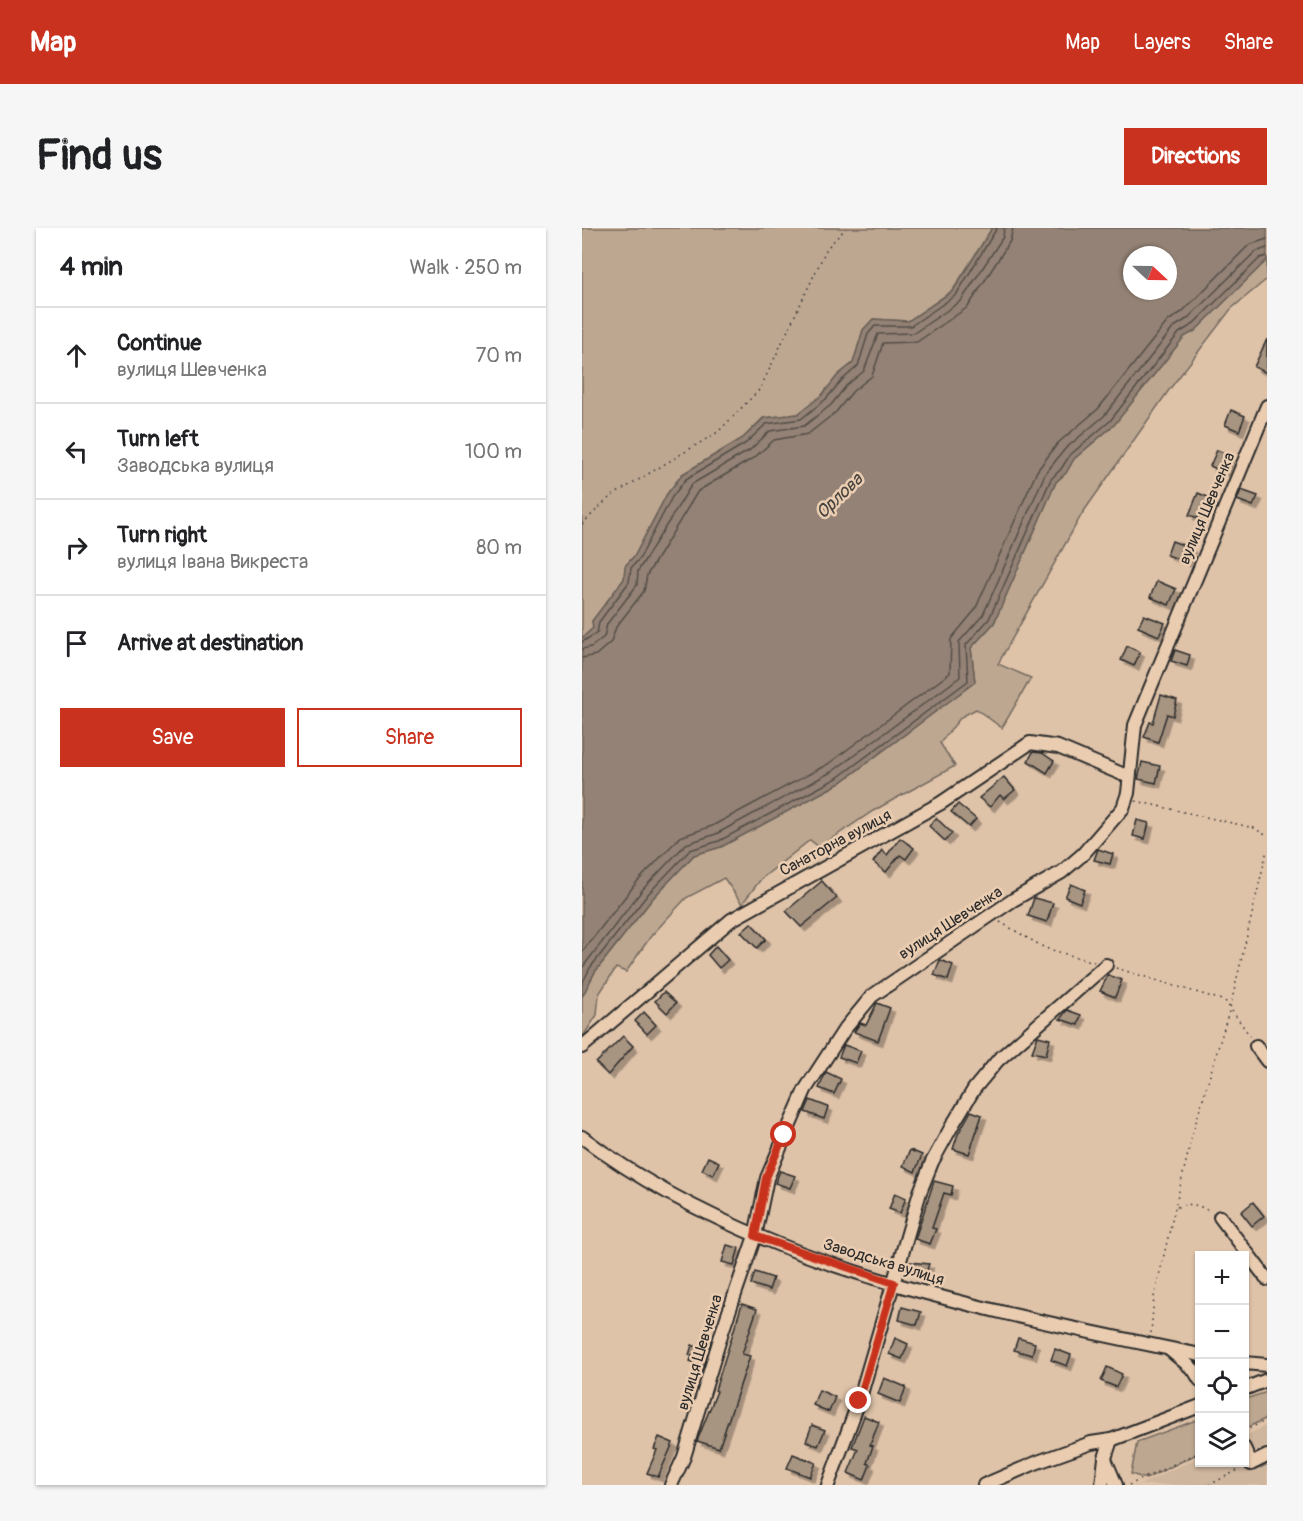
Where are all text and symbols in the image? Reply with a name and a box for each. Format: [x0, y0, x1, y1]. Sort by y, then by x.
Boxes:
text: Map [30, 25, 76, 60]
text: Map [1065, 29, 1100, 56]
text: Layers [1133, 29, 1191, 56]
text: Share [1224, 29, 1273, 56]
button: Directions [1124, 128, 1267, 185]
text: Find us [36, 130, 162, 182]
north arrow [1123, 246, 1177, 300]
text: 4 min [60, 251, 123, 283]
text: Walk · 250 m [410, 255, 522, 280]
text: Continue [117, 329, 201, 357]
icon: ahead [60, 339, 93, 372]
text: 70 m [476, 343, 522, 368]
text: вулиця Шевченка [117, 357, 267, 382]
text: Turn left [117, 425, 199, 453]
icon: left [60, 435, 93, 468]
text: 100 m [465, 439, 522, 464]
street label: вулиця Шевченка [1174, 449, 1240, 567]
text: Заводська вулиця [117, 453, 274, 478]
water label: Орлова [811, 467, 869, 524]
text: Turn right [117, 521, 207, 549]
icon: right [60, 531, 93, 564]
text: 80 m [476, 535, 522, 560]
text: вулиця Івана Викреста [117, 549, 308, 574]
icon: arrive [60, 627, 93, 660]
text: Arrive at destination [117, 629, 303, 657]
button: Save [60, 708, 285, 767]
button: Share [297, 708, 522, 767]
street label: Санаторна вулиця [776, 805, 895, 881]
street label: вулиця Шевченка [895, 882, 1006, 964]
route start [770, 1121, 796, 1147]
street label: Заводська вулиця [821, 1234, 947, 1290]
map controls [1195, 1251, 1249, 1467]
button: + [1195, 1251, 1249, 1305]
street label: вулиця Шевченка [673, 1292, 727, 1412]
button: − [1195, 1305, 1249, 1359]
button: locate [1195, 1359, 1249, 1413]
route end [845, 1387, 871, 1413]
button: layers [1195, 1413, 1249, 1467]

